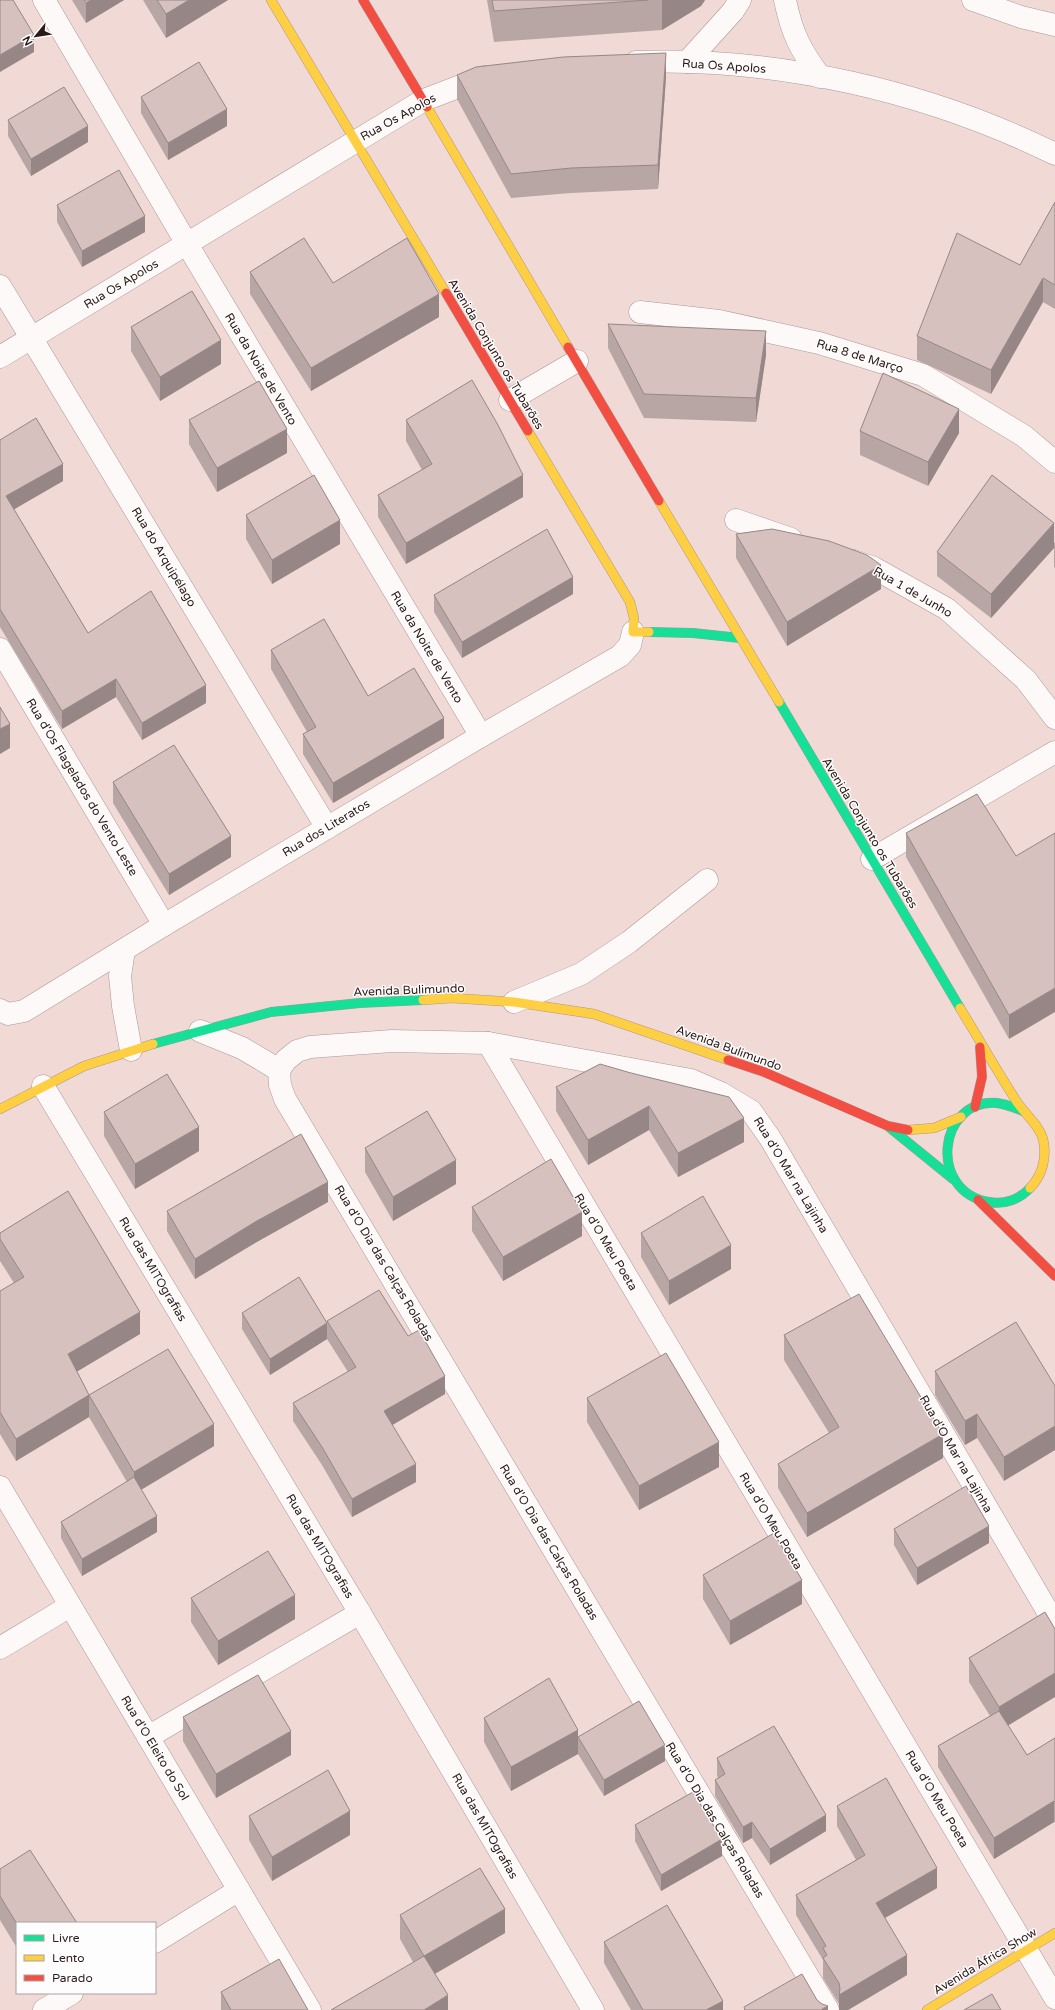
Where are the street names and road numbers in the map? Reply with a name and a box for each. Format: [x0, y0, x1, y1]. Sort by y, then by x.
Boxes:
street label: Rua Os Apolos [682, 56, 767, 76]
street label: Rua Os Apolos [358, 90, 438, 143]
street label: Rua Os Apolos [81, 256, 161, 312]
street label: Avenida Conjunto os Tubarões [445, 276, 547, 432]
street label: Rua da Noite de Vento [222, 310, 300, 428]
street label: Rua 8 de Março [815, 336, 905, 376]
street label: Rua do Arquipélago [129, 505, 199, 609]
street label: Rua 1 de Junho [871, 564, 955, 620]
street label: Rua da Noite de Vento [388, 588, 466, 706]
street label: Rua d'Os Flagelados do Vento Leste [23, 696, 141, 878]
street label: Avenida Conjunto os Tubarões [819, 755, 921, 911]
street label: Rua dos Literatos [280, 796, 372, 860]
street label: Avenida Bulimundo [353, 981, 465, 999]
street label: Avenida Bulimundo [674, 1022, 784, 1074]
street label: Rua d'O Mar na Lajinha [751, 1114, 831, 1236]
street label: Rua d'O Dia das Calças Roladas [332, 1182, 436, 1344]
street label: Rua d'O Meu Poeta [571, 1191, 641, 1293]
street label: Rua das MITOgrafias [116, 1214, 190, 1324]
street label: Rua d'O Mar na Lajinha [917, 1393, 995, 1515]
street label: Rua d'O Dia das Calças Roladas [497, 1461, 601, 1623]
street label: Rua d'O Meu Poeta [736, 1470, 806, 1572]
street label: Rua das MITOgrafias [283, 1491, 357, 1601]
street label: Rua d'O Eleito do Sol [118, 1693, 192, 1803]
street label: Rua d'O Dia das Calças Roladas [663, 1739, 767, 1901]
street label: Rua d'O Meu Poeta [902, 1748, 972, 1850]
street label: Rua das MITOgrafias [449, 1771, 521, 1881]
street label: Avenida África Show [931, 1924, 1039, 1997]

